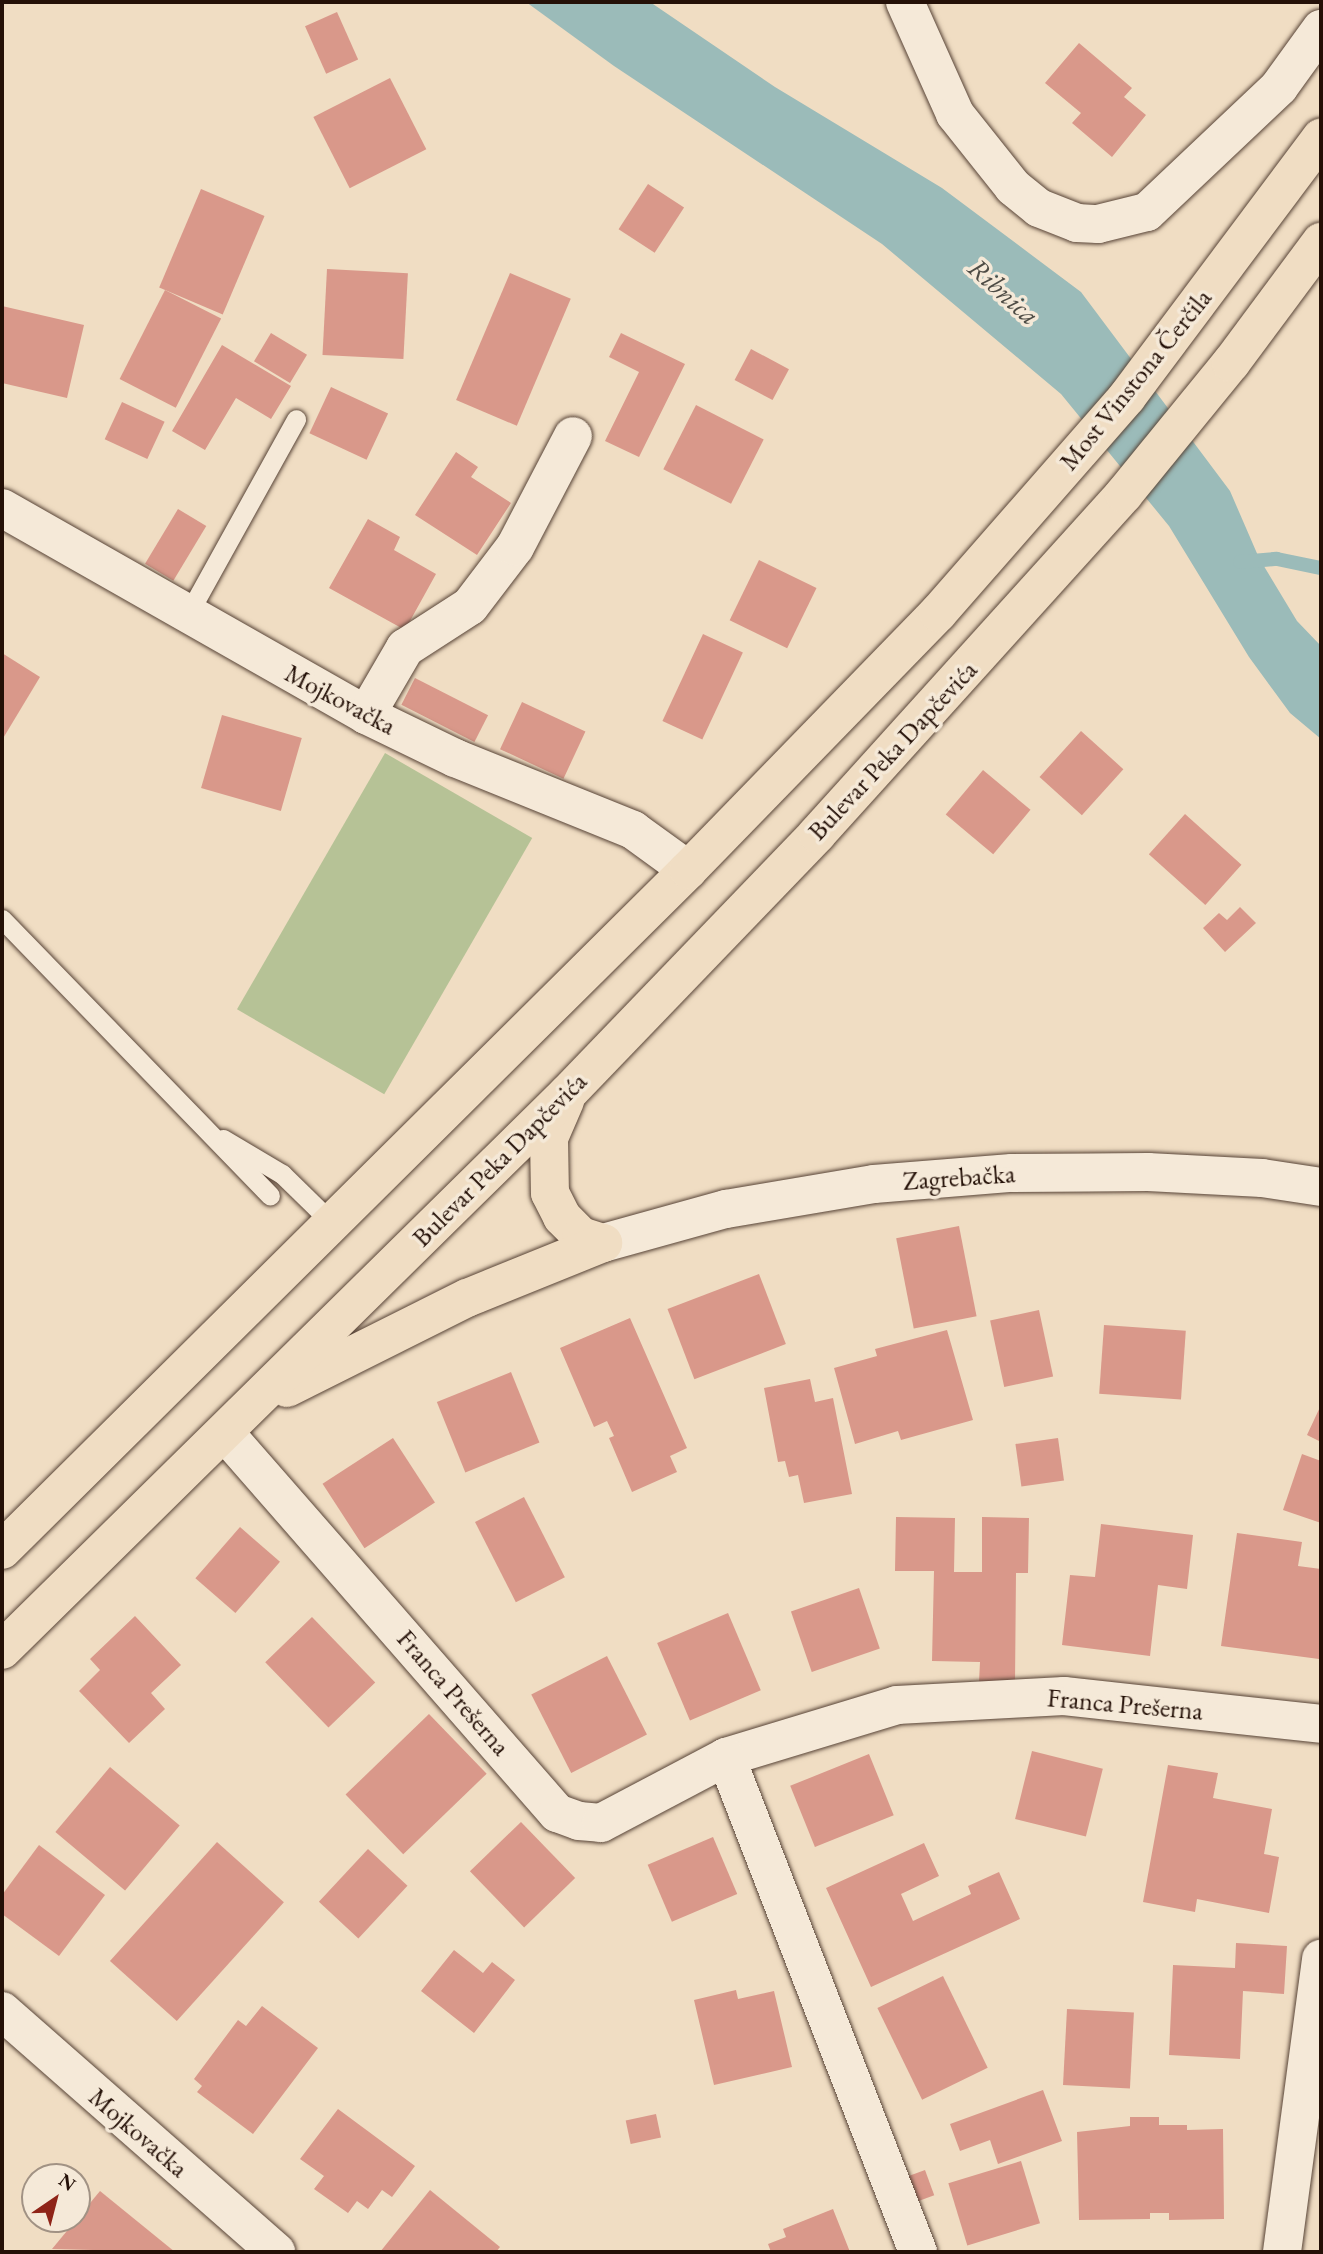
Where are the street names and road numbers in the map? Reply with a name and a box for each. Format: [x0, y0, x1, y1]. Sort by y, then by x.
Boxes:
street label: Most Vinstona Čerčila [1053, 283, 1219, 477]
street label: Bulevar Peka Dapčevića [802, 655, 984, 847]
street label: Mojkovačka [279, 658, 401, 742]
street label: Bulevar Peka Dapčevića [406, 1066, 594, 1254]
street label: Zagrebačka [902, 1159, 1016, 1197]
street label: Franca Prešerna [390, 1624, 516, 1762]
street label: Franca Prešerna [1046, 1683, 1204, 1727]
street label: Mojkovačka [82, 2082, 194, 2184]

